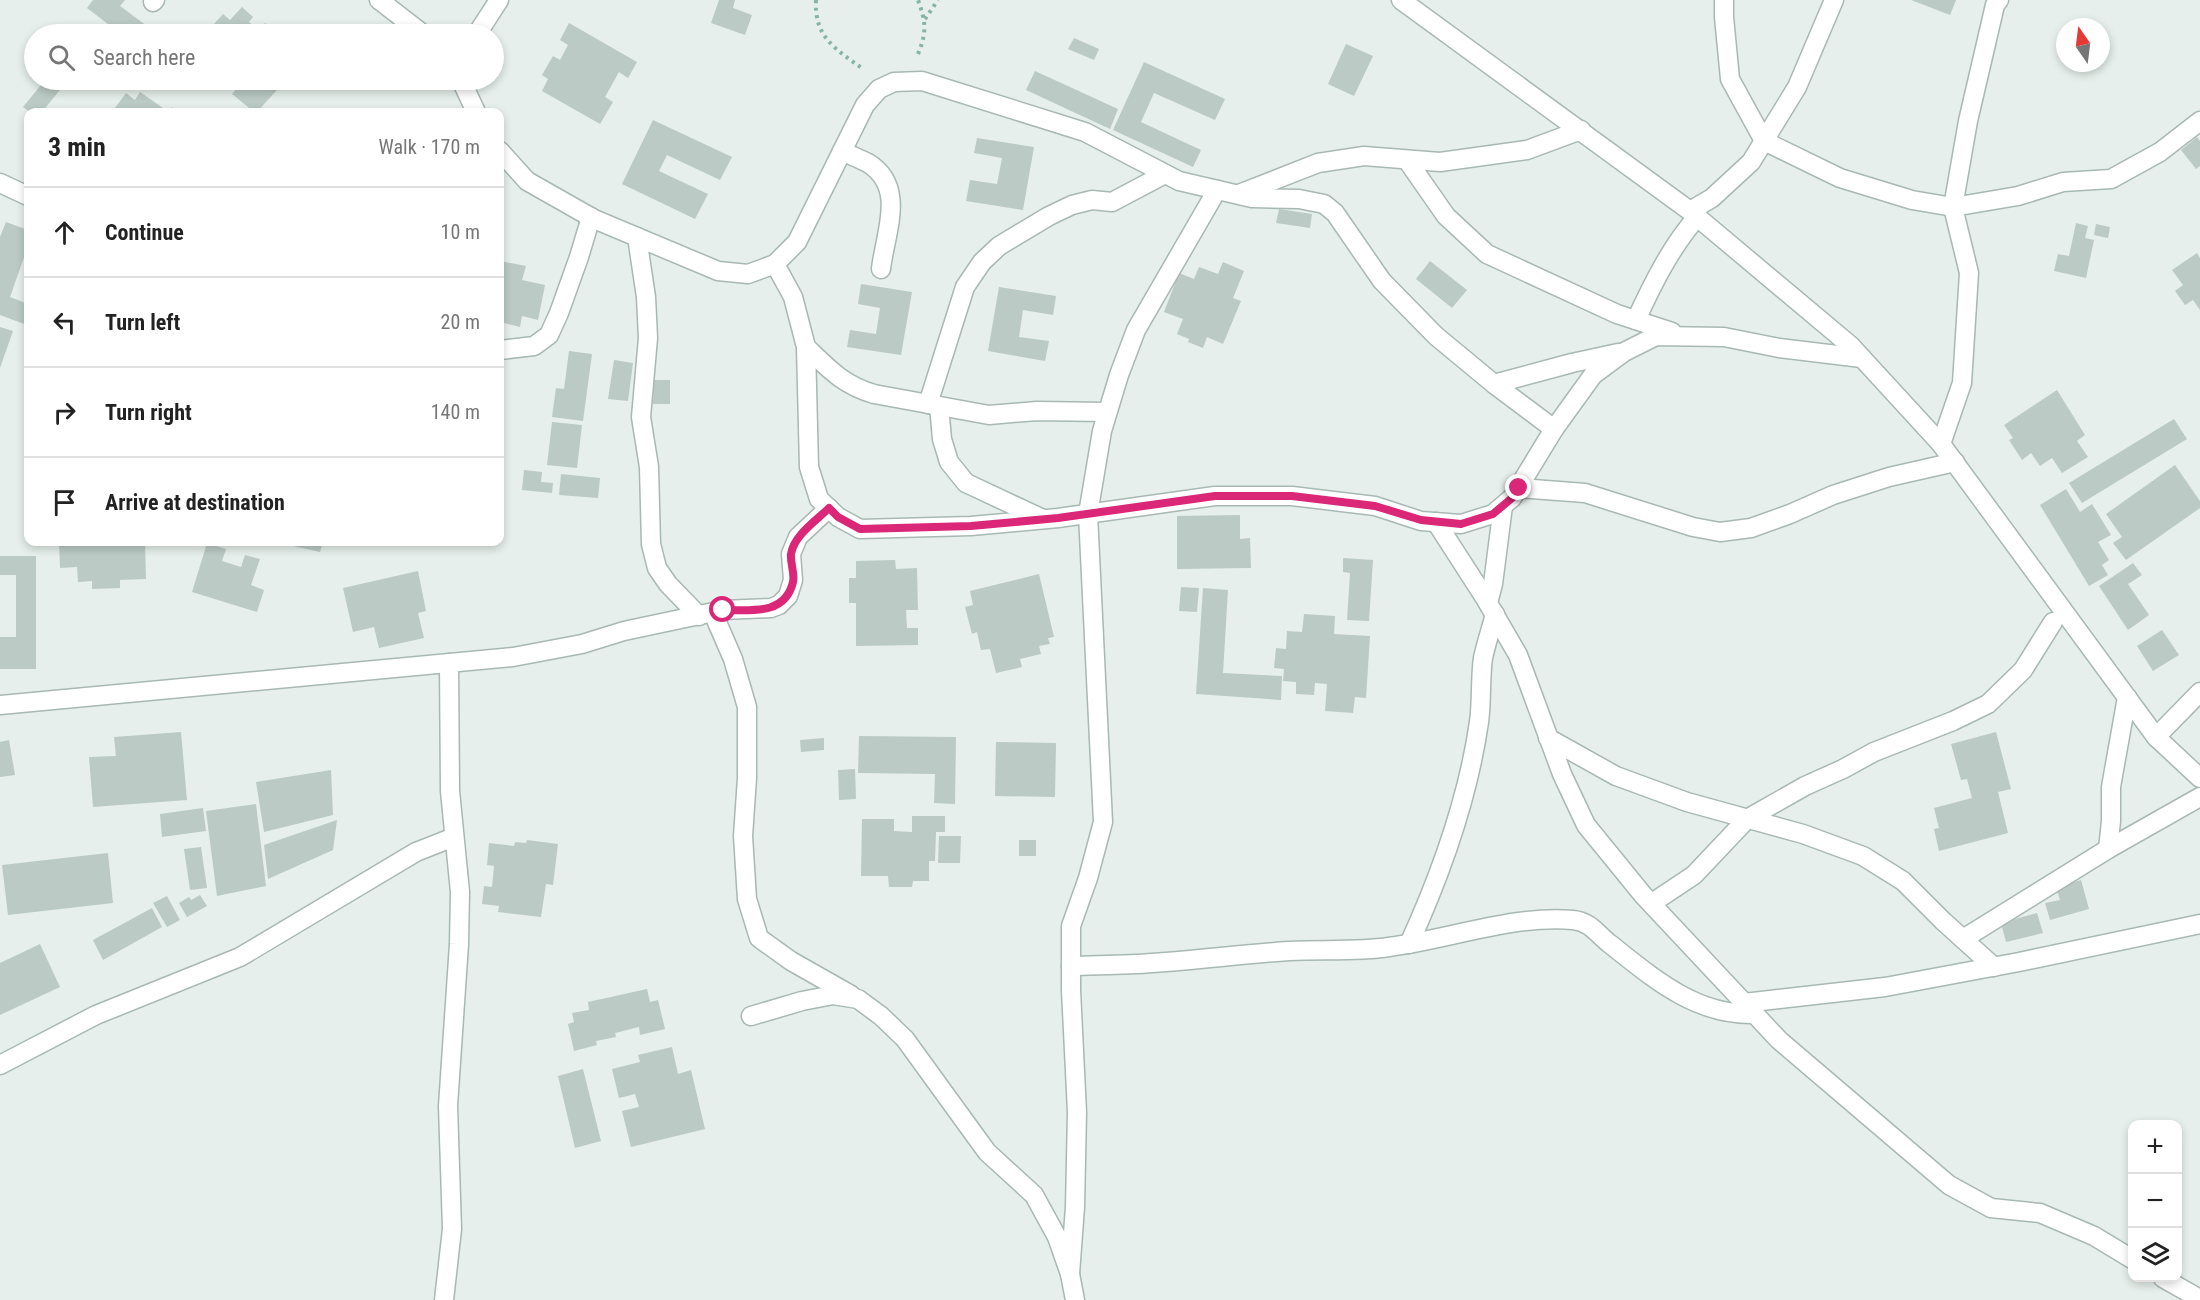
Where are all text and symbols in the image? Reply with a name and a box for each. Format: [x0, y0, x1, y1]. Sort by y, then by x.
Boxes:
north arrow [2056, 18, 2110, 72]
search box [24, 24, 504, 90]
icon: search [45, 41, 78, 74]
text: Search here [93, 45, 195, 70]
text: 3 min [48, 132, 106, 162]
text: Walk · 170 m [379, 135, 480, 159]
icon: ahead [48, 216, 81, 249]
text: Continue [105, 220, 184, 245]
text: 10 m [441, 220, 480, 244]
icon: left [48, 306, 81, 339]
text: Turn left [105, 310, 180, 335]
text: 20 m [441, 310, 480, 334]
icon: right [48, 396, 81, 429]
text: Turn right [105, 400, 192, 425]
text: 140 m [431, 400, 480, 424]
route end [1505, 474, 1531, 500]
icon: arrive [48, 486, 81, 519]
text: Arrive at destination [105, 490, 285, 515]
route start [709, 596, 735, 622]
map controls [2128, 1120, 2182, 1282]
button: + [2128, 1120, 2182, 1174]
button: − [2128, 1174, 2182, 1228]
button: layers [2128, 1228, 2182, 1282]

